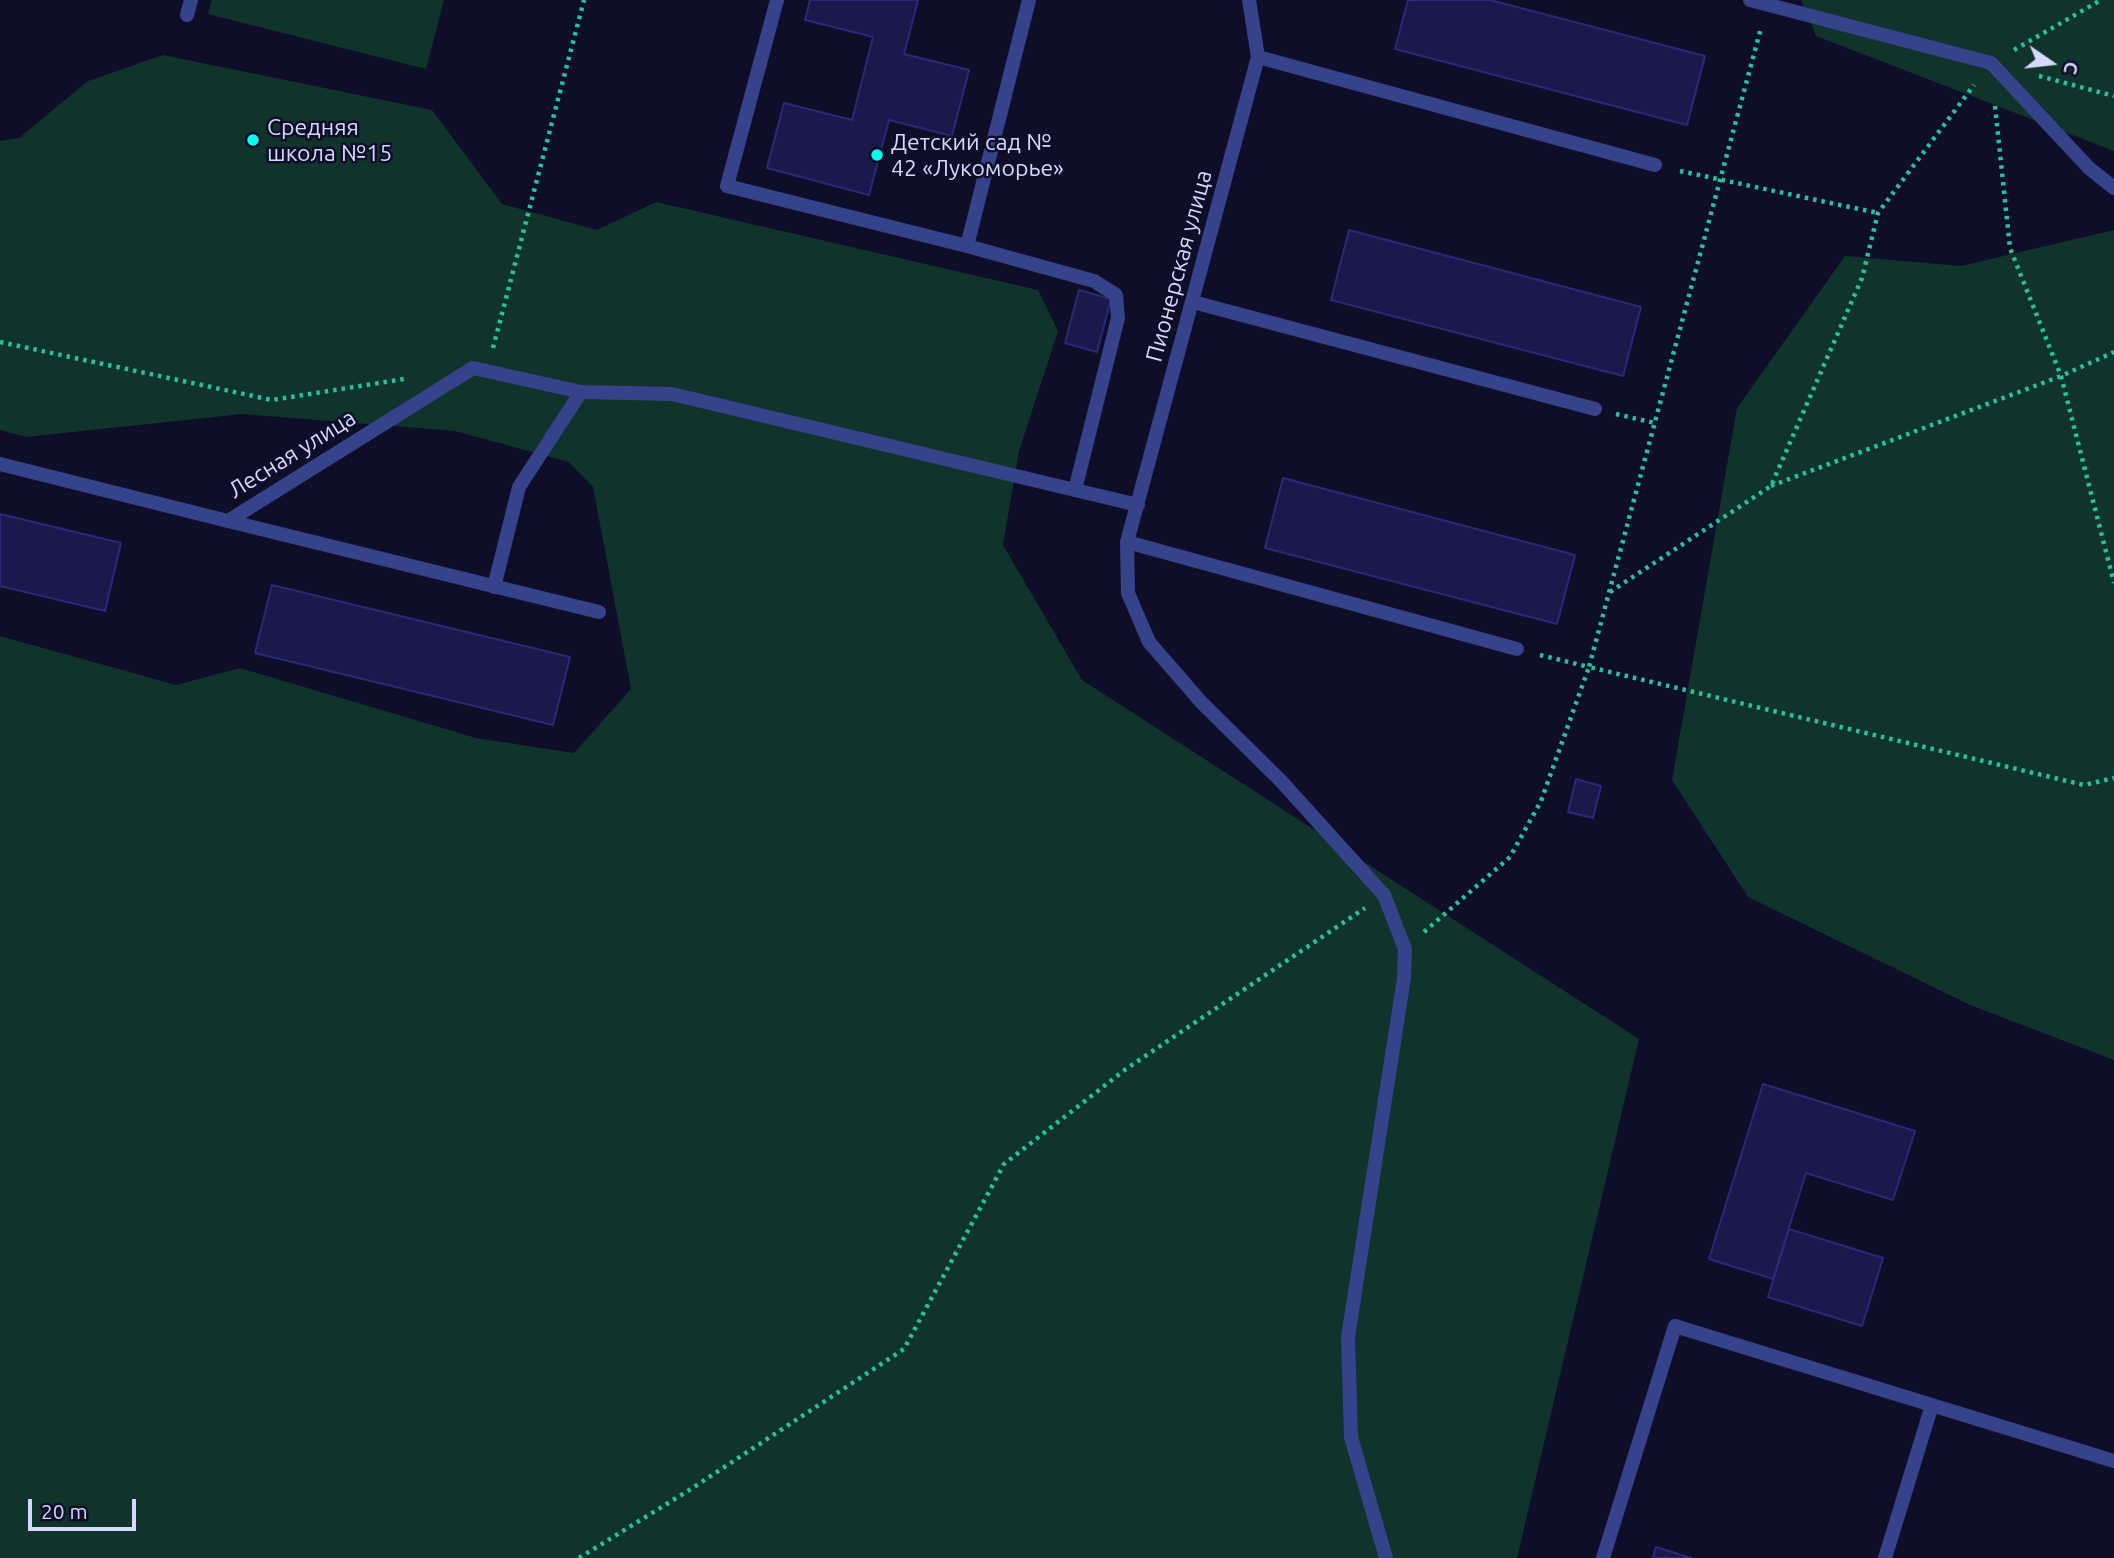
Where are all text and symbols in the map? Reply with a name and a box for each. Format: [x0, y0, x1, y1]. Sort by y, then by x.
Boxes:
north arrow [2016, 28, 2086, 98]
text: С [2059, 60, 2084, 77]
place label: Средняя школа №15 [267, 113, 392, 167]
place label: Детский сад № 42 «Лукоморье» [891, 128, 1064, 182]
marker: Средняя школа №15 [245, 132, 261, 148]
marker: Детский сад № 42 «Лукоморье» [869, 147, 885, 163]
street label: Пионерская улица [1140, 167, 1218, 365]
street label: Лесная улица [223, 404, 361, 504]
scale bar [32, 1484, 140, 1528]
text: 20 m [41, 1499, 88, 1523]

